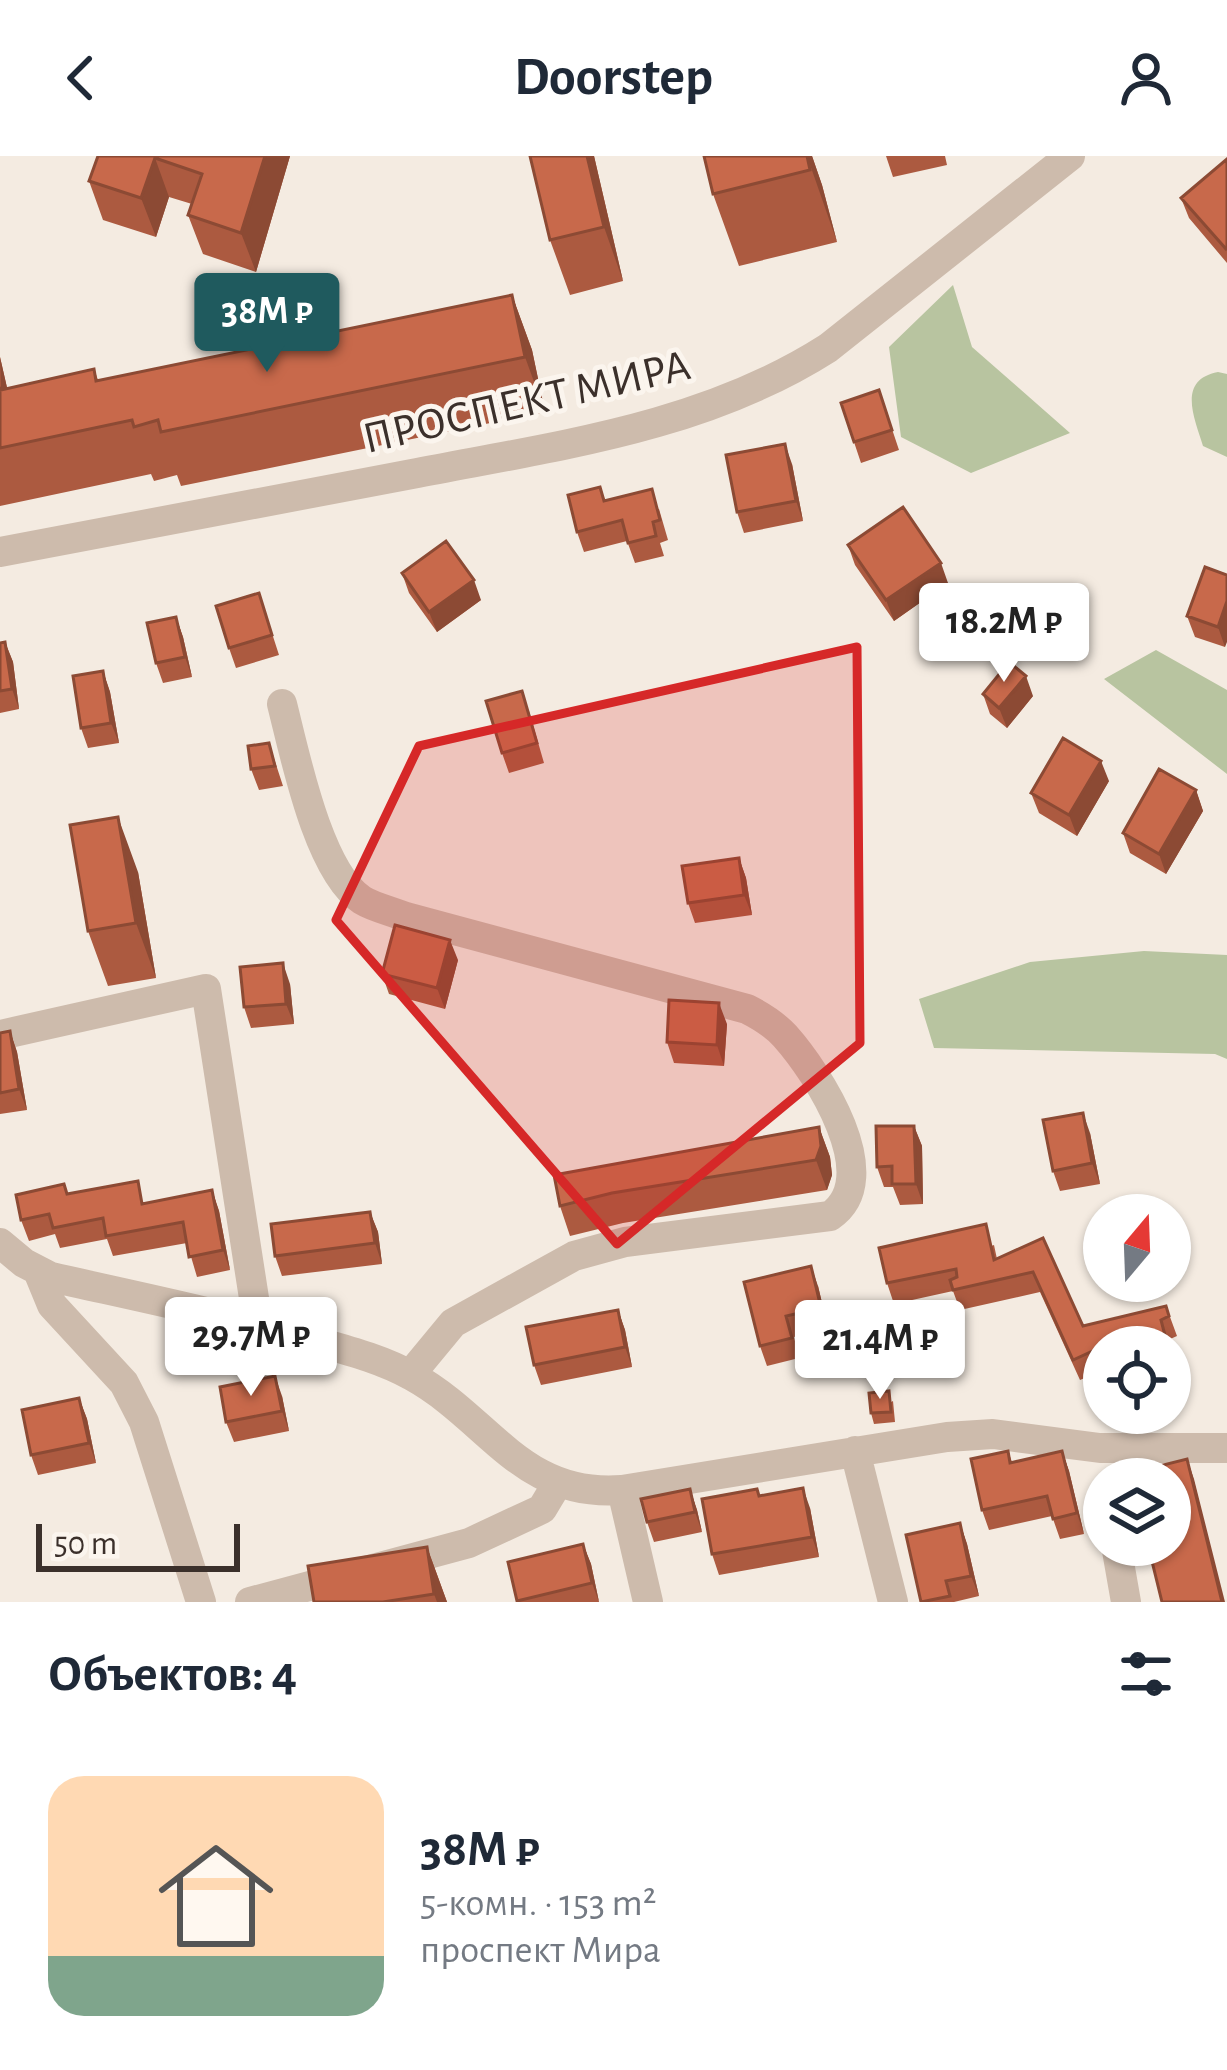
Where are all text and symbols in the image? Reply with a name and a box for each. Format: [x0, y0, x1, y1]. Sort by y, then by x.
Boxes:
icon: back [48, 45, 114, 111]
icon: person [1113, 45, 1179, 111]
text: Doorstep [514, 51, 713, 105]
pin: 38M ₽ [183, 273, 351, 375]
text: 38M ₽ [221, 292, 313, 331]
street label: ПРОСПЕКТ МИРА [359, 343, 694, 462]
pin: 18.2M ₽ [893, 583, 1115, 685]
text: 18.2M ₽ [946, 602, 1062, 641]
north arrow [1083, 1194, 1191, 1302]
map controls [1083, 1194, 1191, 1566]
pin: 29.7M ₽ [140, 1297, 362, 1399]
pin: 21.4M ₽ [769, 1300, 991, 1402]
text: 29.7M ₽ [192, 1316, 310, 1355]
text: 21.4M ₽ [822, 1319, 938, 1358]
button: locate [1083, 1326, 1191, 1434]
button: layers [1083, 1458, 1191, 1566]
scale bar [36, 1518, 240, 1571]
text: 50 m [54, 1528, 117, 1561]
icon: filters [1113, 1641, 1179, 1707]
text: Объектов: 4 [48, 1649, 297, 1700]
icon: home [144, 1824, 288, 1968]
text: 38M ₽ [420, 1824, 539, 1875]
text: 5-комн. · 153 m² [420, 1884, 656, 1923]
text: проспект Мира [420, 1931, 661, 1970]

